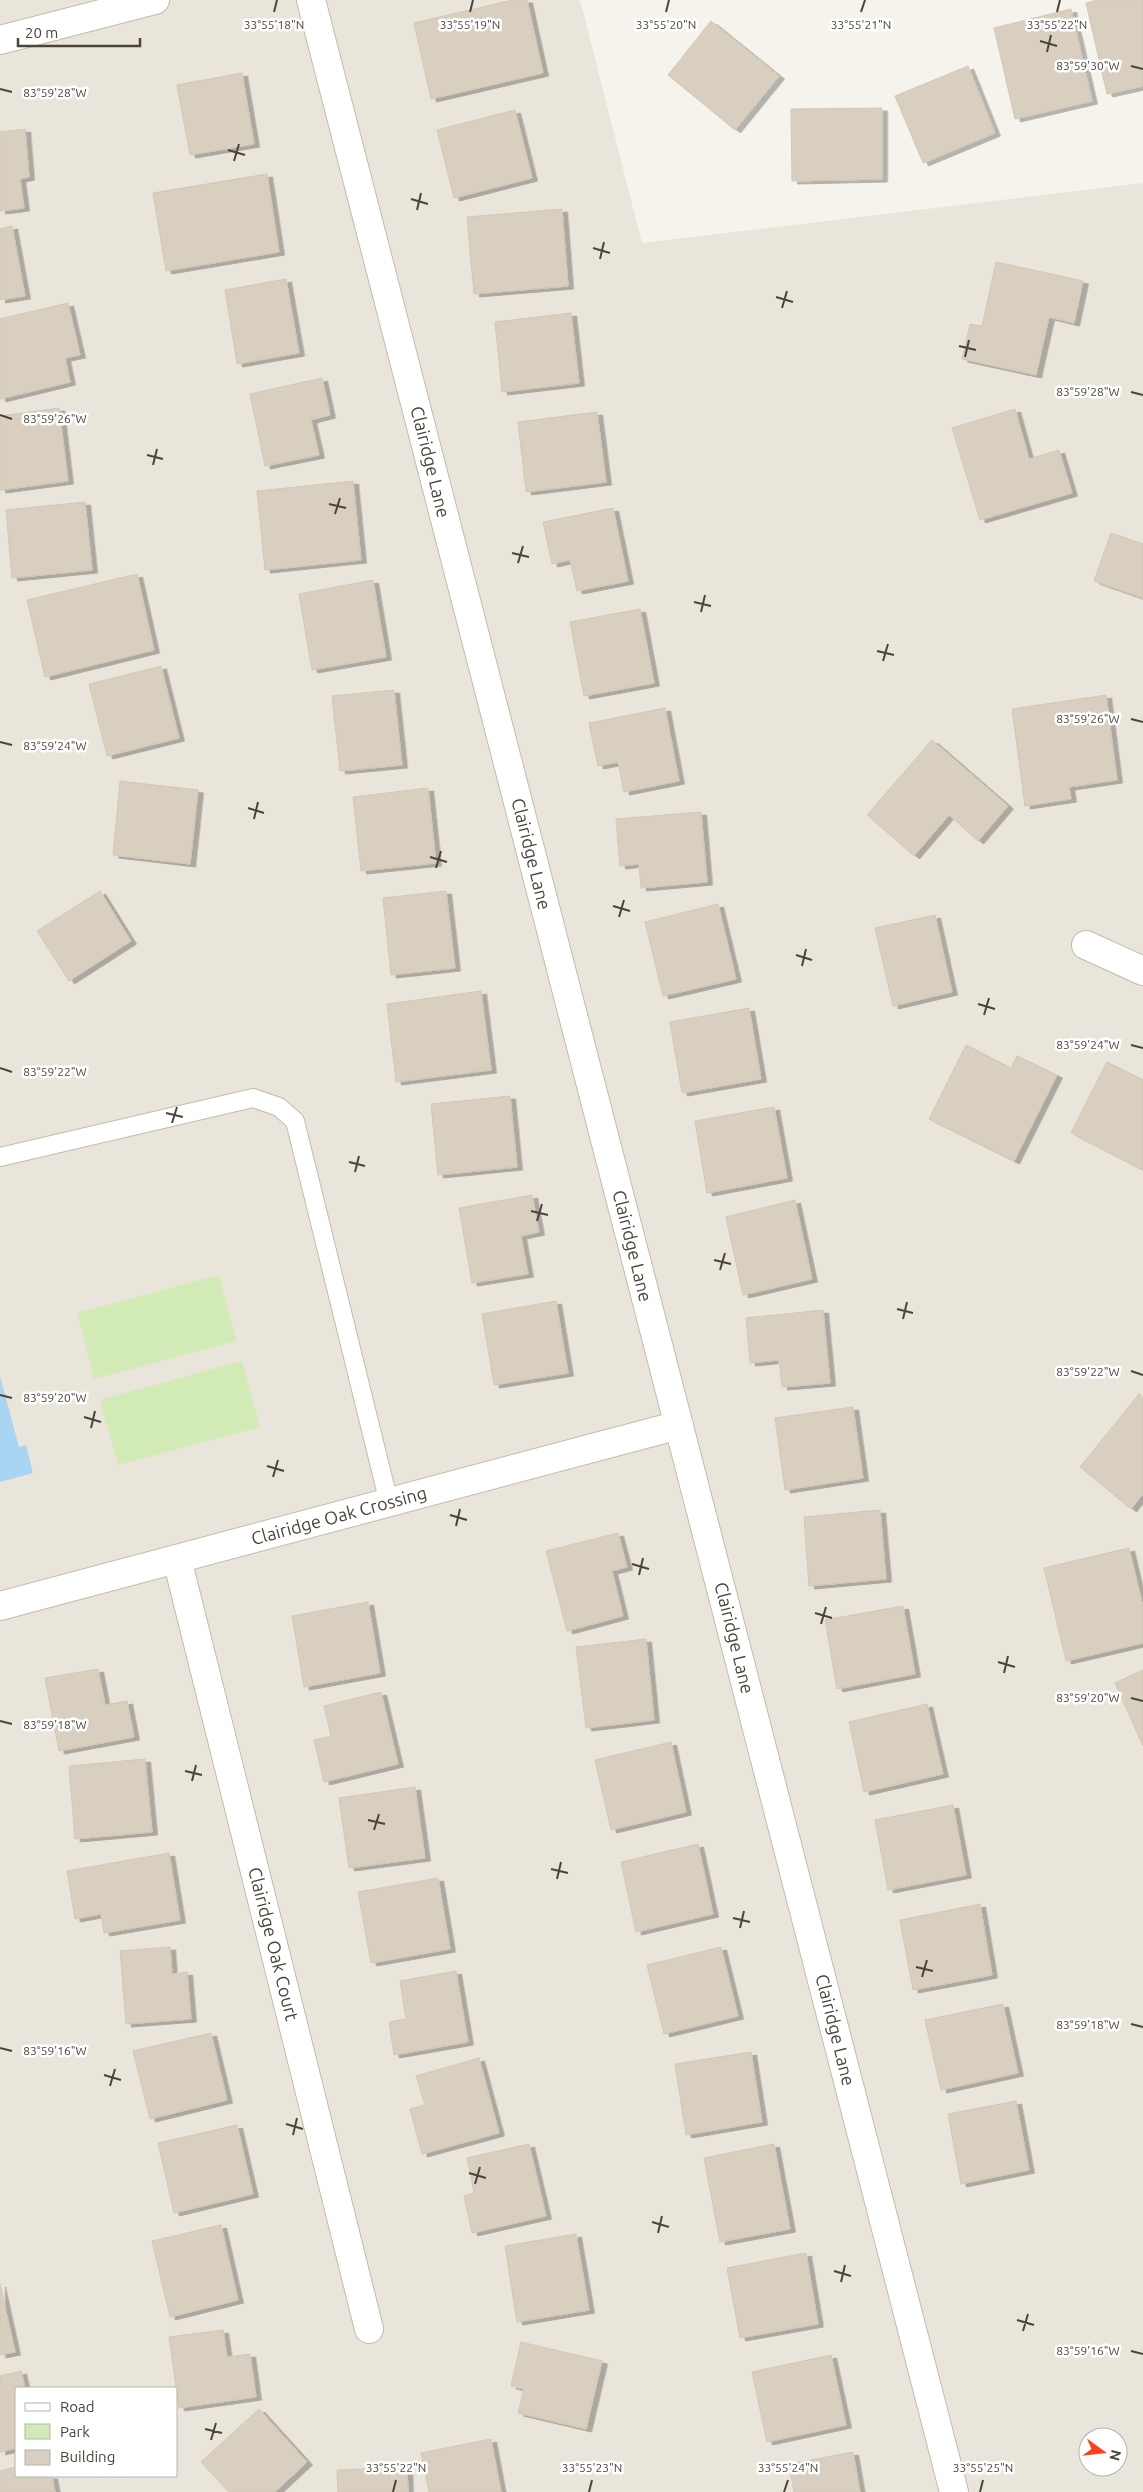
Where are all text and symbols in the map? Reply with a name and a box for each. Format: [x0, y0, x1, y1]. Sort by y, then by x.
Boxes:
scale bar [18, 15, 140, 47]
text: 33°55'18"N [244, 18, 304, 31]
text: 33°55'19"N [440, 18, 500, 31]
text: 33°55'20"N [636, 18, 696, 31]
text: 33°55'21"N [831, 18, 891, 31]
text: 33°55'22"N [1027, 18, 1087, 31]
text: 20 m [25, 24, 58, 41]
text: 83°59'30"W [1056, 59, 1120, 72]
text: 83°59'28"W [23, 86, 87, 99]
text: 83°59'28"W [1056, 385, 1120, 398]
street label: Clairidge Lane [407, 404, 454, 520]
text: 83°59'26"W [23, 412, 87, 425]
text: 83°59'26"W [1056, 712, 1120, 725]
text: 83°59'24"W [23, 739, 87, 752]
street label: Clairidge Lane [508, 796, 555, 912]
text: 83°59'24"W [1056, 1038, 1120, 1051]
text: 83°59'22"W [23, 1065, 87, 1078]
street label: Clairidge Lane [609, 1188, 656, 1304]
text: 83°59'22"W [1056, 1365, 1120, 1378]
text: 83°59'20"W [23, 1391, 87, 1404]
street label: Clairidge Oak Crossing [249, 1482, 429, 1548]
street label: Clairidge Lane [711, 1580, 758, 1696]
text: 83°59'20"W [1056, 1691, 1120, 1704]
text: 83°59'18"W [23, 1718, 87, 1731]
street label: Clairidge Oak Court [245, 1865, 303, 2023]
street label: Clairidge Lane [812, 1972, 859, 2088]
text: 83°59'18"W [1056, 2018, 1120, 2031]
text: 83°59'16"W [23, 2044, 87, 2057]
text: 83°59'16"W [1056, 2344, 1120, 2357]
legend [15, 2387, 178, 2477]
text: Road [60, 2398, 95, 2415]
text: Park [60, 2423, 90, 2440]
north arrow [1078, 2427, 1128, 2477]
text: Building [60, 2448, 115, 2465]
text: N [1106, 2448, 1125, 2462]
text: 33°55'22"N [366, 2461, 426, 2474]
text: 33°55'23"N [562, 2461, 622, 2474]
text: 33°55'24"N [758, 2461, 818, 2474]
text: 33°55'25"N [953, 2461, 1013, 2474]

